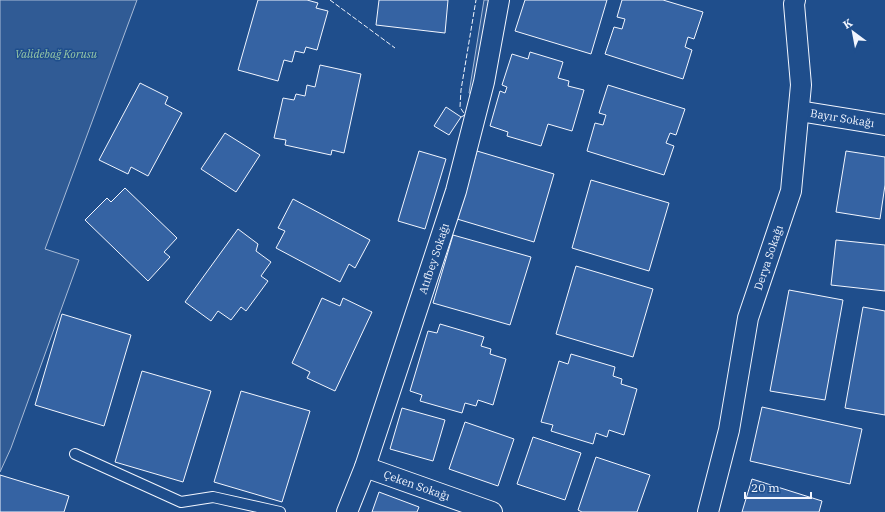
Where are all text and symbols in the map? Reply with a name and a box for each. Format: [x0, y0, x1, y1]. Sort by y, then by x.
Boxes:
north arrow [833, 12, 873, 52]
text: K [840, 15, 855, 32]
park label: Validebağ Korusu [15, 47, 98, 61]
street label: Bayır Sokağı [809, 106, 876, 130]
street label: Atıfbey Sokağı [416, 221, 452, 296]
street label: Derya Sokağı [751, 223, 786, 292]
street label: Çeken Sokağı [382, 467, 452, 504]
scale bar [745, 474, 811, 500]
text: 20 m [751, 480, 780, 495]

